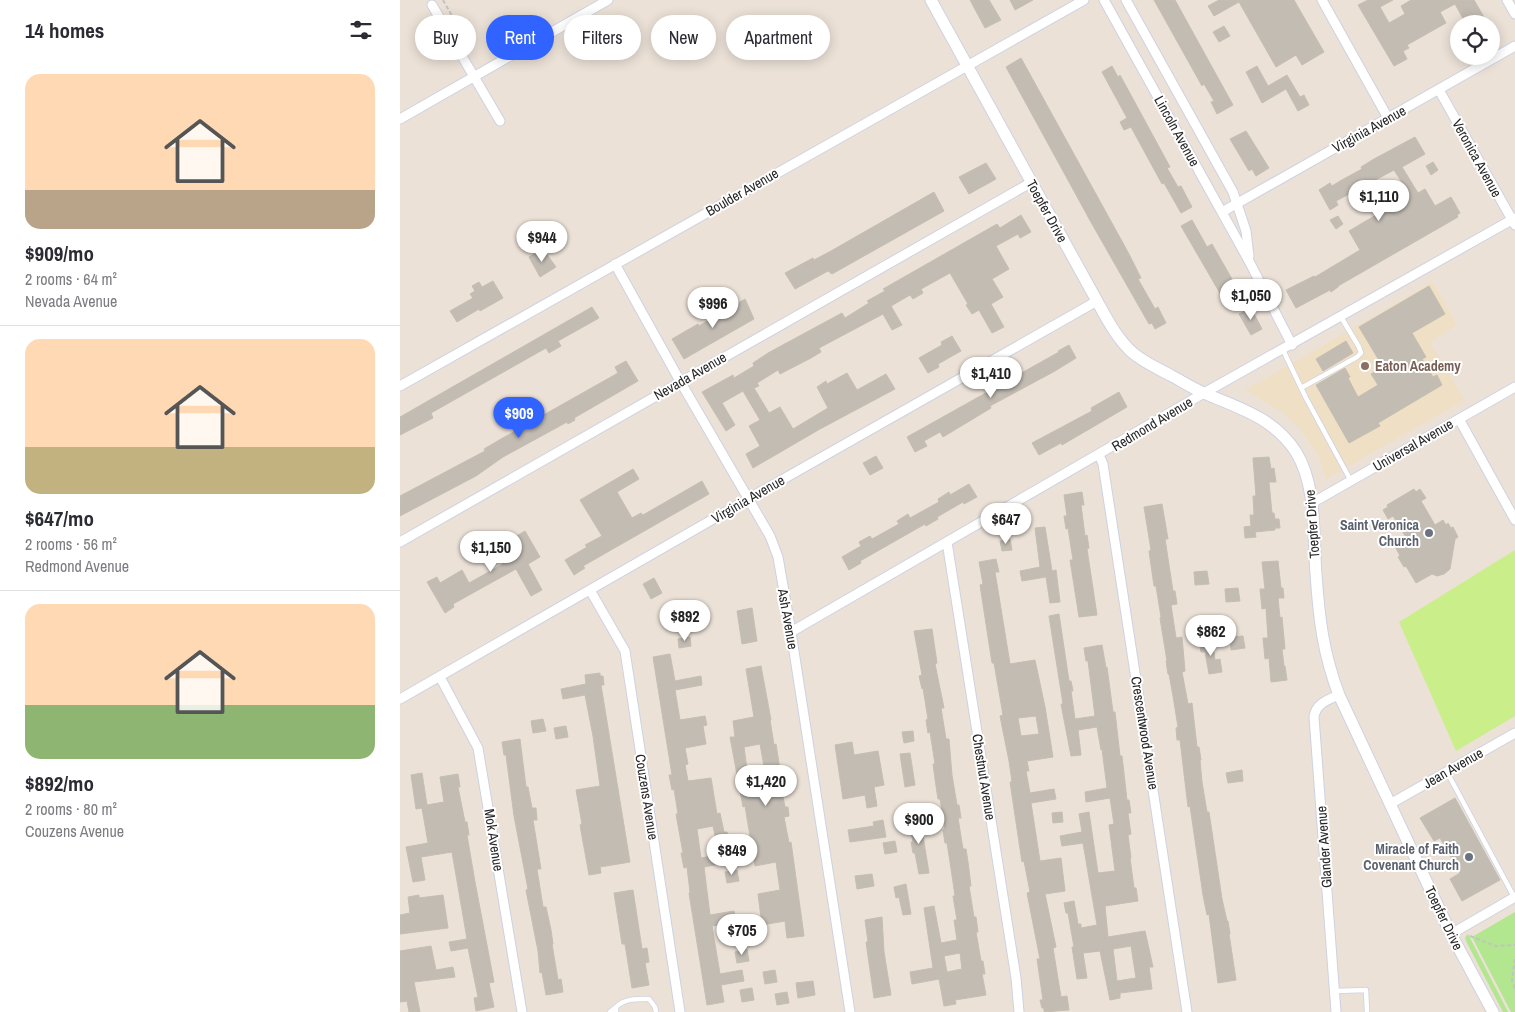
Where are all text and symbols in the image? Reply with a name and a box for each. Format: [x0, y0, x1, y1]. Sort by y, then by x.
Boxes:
chip: Buy [415, 15, 476, 60]
chip: Rent [486, 15, 554, 60]
chip: Filters [564, 15, 641, 60]
chip: New [651, 15, 716, 60]
chip: Apartment [726, 15, 830, 60]
map controls [1450, 15, 1500, 65]
button: locate [1450, 15, 1500, 65]
text: 14 homes [25, 16, 104, 45]
icon: filters [347, 16, 375, 44]
street label: Lincoln Avenue [1150, 92, 1204, 170]
street label: Virginia Avenue [1329, 101, 1409, 157]
icon: home [155, 106, 245, 196]
street label: Veronica Avenue [1448, 116, 1506, 200]
street label: Boulder Avenue [702, 164, 782, 220]
street label: Toepfer Drive [1022, 176, 1072, 246]
pin: $1,110 [1338, 180, 1420, 222]
text: $1,110 [1359, 185, 1399, 207]
pin: $944 [512, 220, 572, 263]
text: $944 [527, 226, 557, 248]
text: $909/mo [25, 239, 94, 268]
text: 2 rooms · 64 m² [25, 268, 117, 290]
pin: $1,050 [1210, 278, 1292, 321]
text: $1,050 [1231, 284, 1271, 306]
pin: $996 [683, 286, 743, 329]
text: Nevada Avenue [25, 290, 117, 312]
text: $996 [698, 292, 728, 314]
street label: Nevada Avenue [650, 348, 730, 404]
pin: $1,410 [950, 356, 1032, 399]
place label: Eaton Academy [1375, 357, 1461, 375]
marker: Eaton Academy [1359, 360, 1371, 372]
text: $1,410 [971, 362, 1011, 384]
icon: home [155, 372, 245, 462]
street label: Redmond Avenue [1108, 393, 1196, 455]
pin: $909 [489, 396, 549, 439]
text: $909 [504, 402, 534, 424]
street label: Universal Avenue [1370, 415, 1456, 475]
street label: Virginia Avenue [708, 471, 788, 527]
street label: Toepfer Drive [1301, 489, 1323, 559]
pin: $647 [976, 502, 1036, 545]
text: $647/mo [25, 504, 94, 533]
text: $647 [991, 508, 1021, 530]
place label: Saint Veronica Church [1340, 516, 1420, 550]
marker: Saint Veronica Church [1423, 527, 1435, 539]
pin: $1,150 [450, 530, 532, 573]
text: 2 rooms · 56 m² [25, 533, 117, 555]
text: $1,150 [471, 536, 511, 558]
text: Redmond Avenue [25, 555, 129, 577]
street label: Ash Avenue [774, 586, 802, 651]
pin: $892 [655, 600, 715, 642]
text: $892 [670, 605, 700, 627]
pin: $862 [1181, 614, 1241, 657]
text: $862 [1196, 620, 1226, 642]
icon: home [155, 637, 245, 727]
street label: Crescentwood Avenue [1127, 675, 1163, 791]
street label: Chestnut Avenue [968, 733, 1000, 821]
street label: Jean Avenue [1420, 744, 1486, 792]
street label: Couzens Avenue [631, 753, 663, 841]
pin: $1,420 [725, 764, 807, 807]
text: $892/mo [25, 769, 94, 798]
text: $1,420 [746, 770, 786, 792]
text: 2 rooms · 80 m² [25, 798, 117, 820]
pin: $900 [889, 802, 949, 845]
street label: Glander Avenue [1312, 805, 1336, 889]
street label: Mok Avenue [480, 807, 508, 873]
text: $900 [904, 808, 934, 830]
text: Couzens Avenue [25, 820, 124, 842]
pin: $849 [702, 834, 762, 876]
text: $849 [717, 839, 747, 861]
place label: Miracle of Faith Covenant Church [1363, 840, 1459, 874]
marker: Miracle of Faith Covenant Church [1463, 851, 1475, 863]
street label: Toepfer Drive [1421, 883, 1467, 953]
pin: $705 [712, 914, 772, 956]
text: $705 [727, 919, 757, 941]

